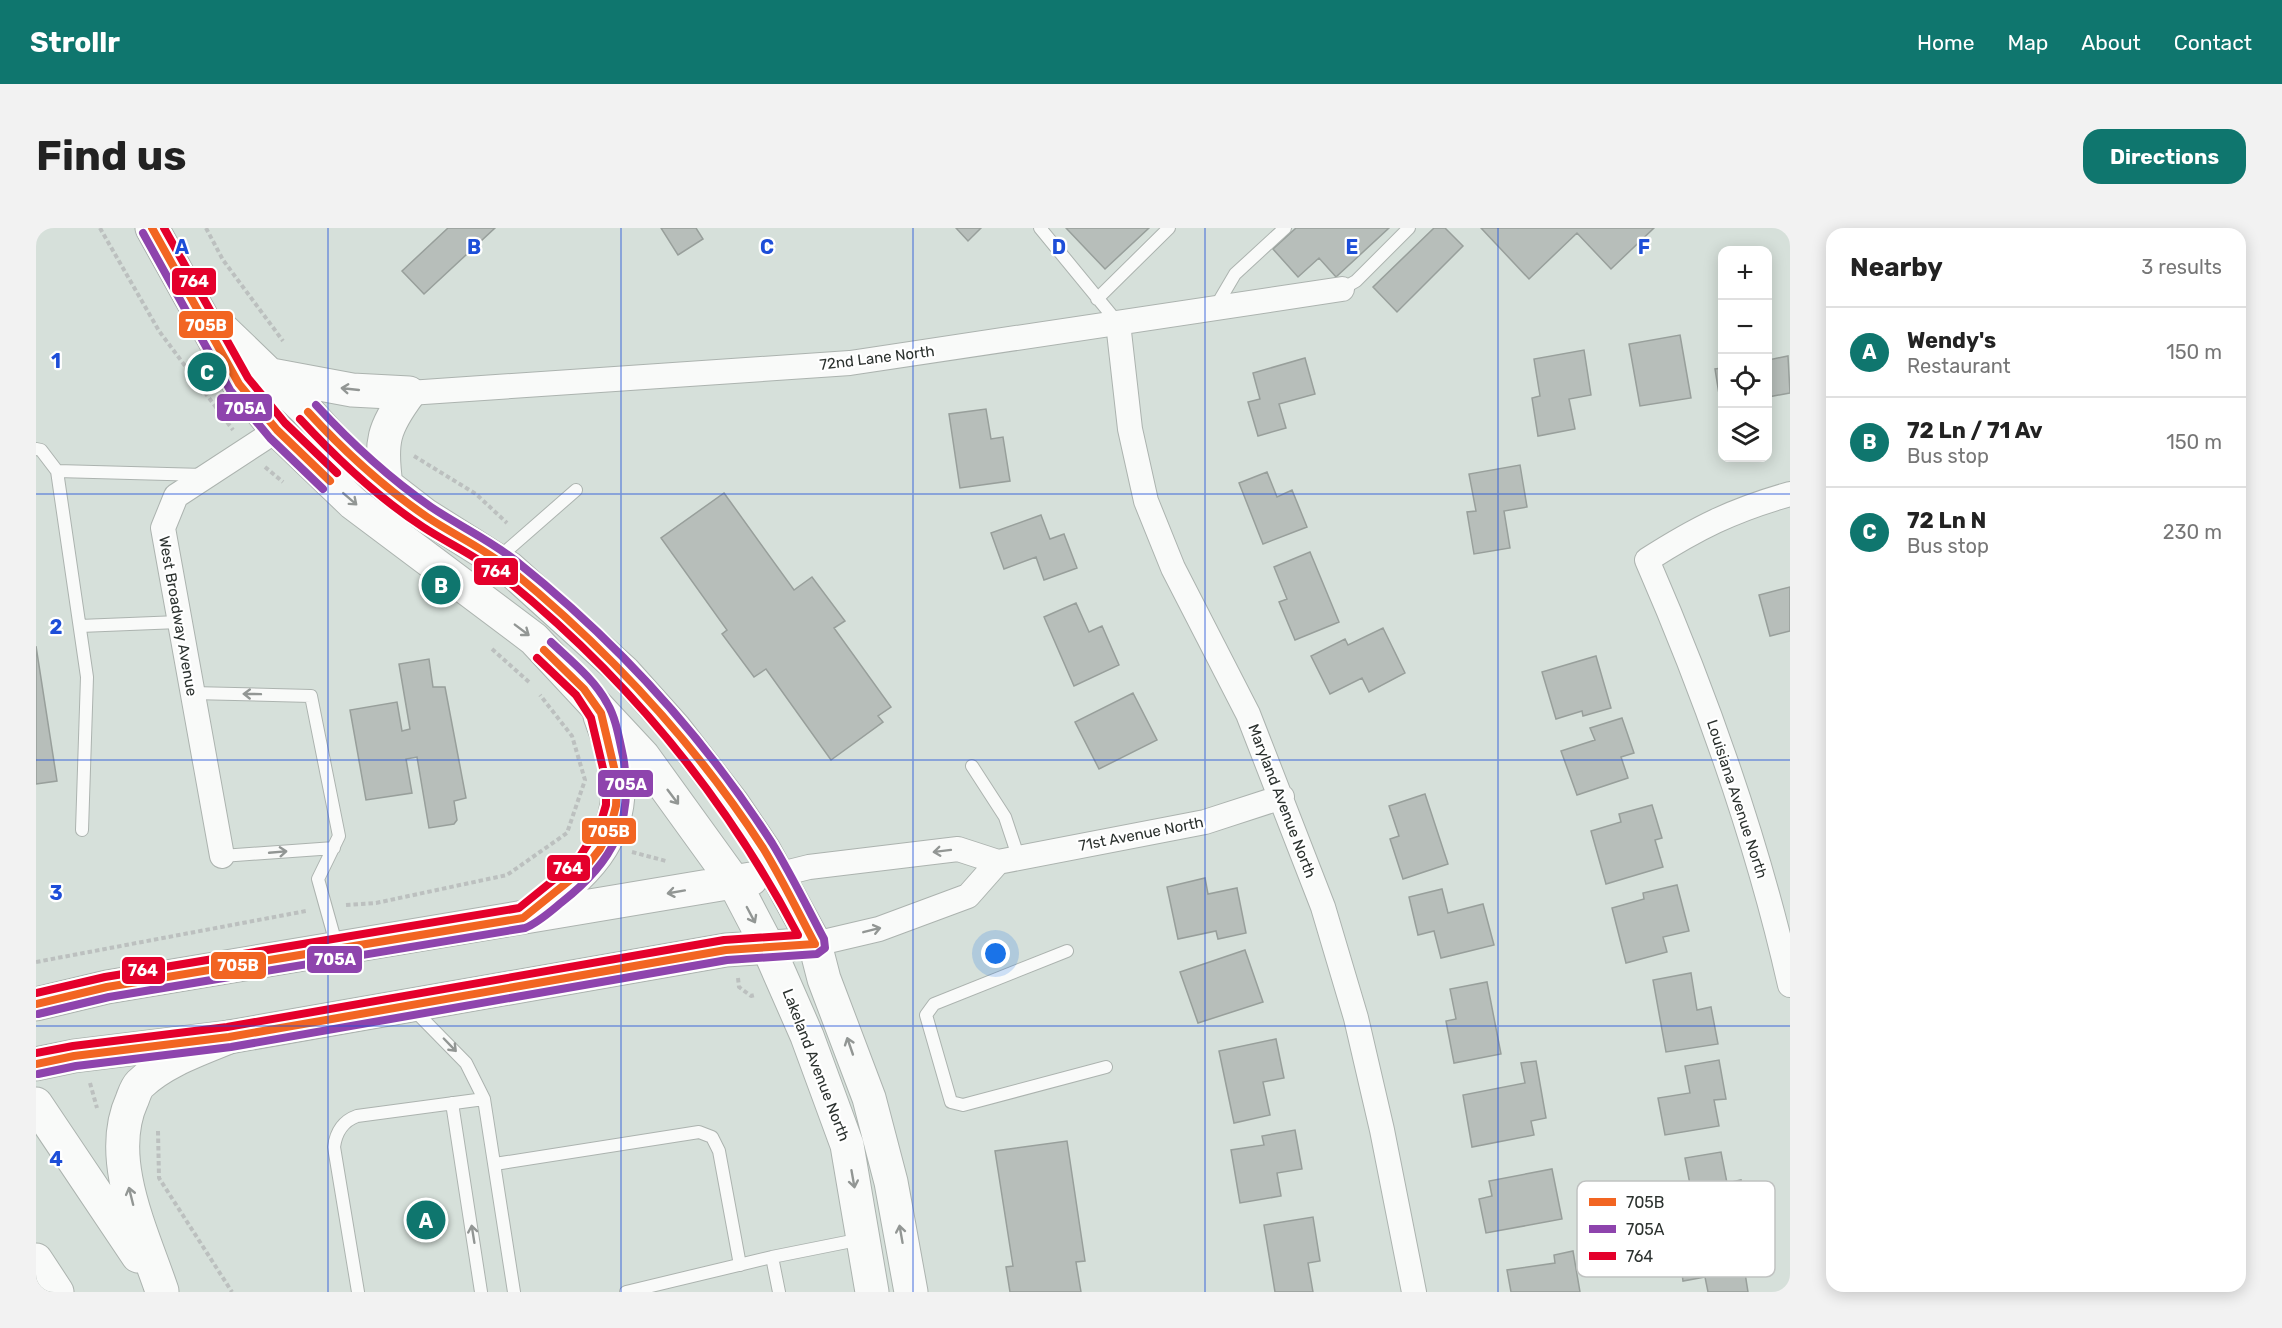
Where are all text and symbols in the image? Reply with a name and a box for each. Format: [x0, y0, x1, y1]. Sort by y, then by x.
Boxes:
text: Strollr [30, 26, 120, 59]
text: Home [1917, 30, 1974, 55]
text: Map [2007, 30, 2048, 55]
text: About [2081, 30, 2141, 55]
text: Contact [2174, 30, 2252, 55]
button: Directions [2083, 129, 2246, 184]
text: Find us [36, 131, 187, 181]
text: A [175, 235, 190, 259]
text: B [467, 235, 481, 259]
text: C [760, 235, 774, 259]
text: D [1052, 235, 1066, 259]
text: E [1346, 235, 1358, 259]
text: F [1638, 235, 1650, 259]
map controls [1718, 246, 1772, 462]
button: + [1718, 246, 1772, 300]
text: Nearby [1850, 252, 1943, 283]
text: 3 results [2141, 255, 2222, 279]
line badge: 764 [171, 267, 217, 296]
text: 764 [179, 272, 209, 291]
button: − [1718, 300, 1772, 354]
line badge: 705B [178, 310, 234, 339]
text: 705B [185, 316, 227, 335]
text: Wendy's [1907, 327, 1996, 354]
text: A [1862, 340, 1877, 364]
text: 150 m [2166, 340, 2222, 364]
street label: 72nd Lane North [818, 342, 936, 374]
text: 1 [51, 349, 61, 373]
pin: C [188, 350, 226, 394]
button: locate [1718, 354, 1772, 408]
text: Restaurant [1907, 354, 2011, 378]
one-way arrow [341, 383, 361, 394]
line badge: 705A [216, 393, 273, 422]
text: 705A [224, 399, 266, 418]
button: layers [1718, 408, 1772, 462]
text: 72 Ln / 71 Av [1907, 417, 2043, 444]
text: B [1862, 430, 1877, 454]
text: 150 m [2166, 430, 2222, 454]
text: Bus stop [1907, 444, 1989, 468]
one-way arrow [342, 492, 357, 506]
text: 72 Ln N [1907, 507, 1986, 534]
text: C [1862, 520, 1877, 544]
text: 230 m [2163, 520, 2222, 544]
text: Bus stop [1907, 534, 1989, 558]
street label: West Broadway Avenue [155, 535, 201, 697]
line badge: 764 [473, 557, 519, 586]
pin: B [422, 562, 460, 608]
text: 764 [481, 562, 511, 581]
text: 2 [50, 615, 63, 639]
one-way arrow [514, 624, 530, 636]
one-way arrow [243, 689, 263, 700]
street label: Louisiana Avenue North [1703, 717, 1771, 881]
street label: Maryland Avenue North [1244, 722, 1320, 880]
line badge: 705A [597, 769, 654, 798]
text: 705A [605, 775, 647, 794]
one-way arrow [667, 788, 680, 804]
street label: 71st Avenue North [1077, 813, 1205, 855]
line badge: 705B [581, 817, 637, 845]
text: 705B [588, 822, 630, 841]
one-way arrow [933, 845, 953, 856]
one-way arrow [267, 846, 287, 857]
line badge: 764 [546, 854, 591, 882]
text: 764 [553, 859, 583, 878]
text: 3 [49, 881, 63, 905]
one-way arrow [667, 887, 687, 898]
one-way arrow [746, 905, 757, 923]
one-way arrow [862, 924, 881, 935]
your location [981, 939, 1010, 968]
line badge: 705A [306, 945, 363, 974]
text: 705A [314, 950, 356, 969]
line badge: 705B [210, 951, 267, 980]
line badge: 764 [121, 956, 166, 985]
text: 705B [217, 956, 259, 975]
text: 764 [128, 961, 158, 980]
street label: Lakeland Avenue North [779, 986, 853, 1144]
one-way arrow [844, 1037, 855, 1056]
one-way arrow [443, 1038, 457, 1053]
text: 4 [49, 1147, 63, 1171]
one-way arrow [847, 1169, 858, 1188]
legend [1577, 1181, 1775, 1277]
one-way arrow [125, 1186, 137, 1205]
text: 705B [1626, 1193, 1665, 1212]
pin: A [406, 1198, 446, 1242]
text: 705A [1626, 1220, 1665, 1239]
one-way arrow [468, 1225, 479, 1245]
one-way arrow [895, 1225, 906, 1245]
text: 764 [1626, 1247, 1653, 1266]

